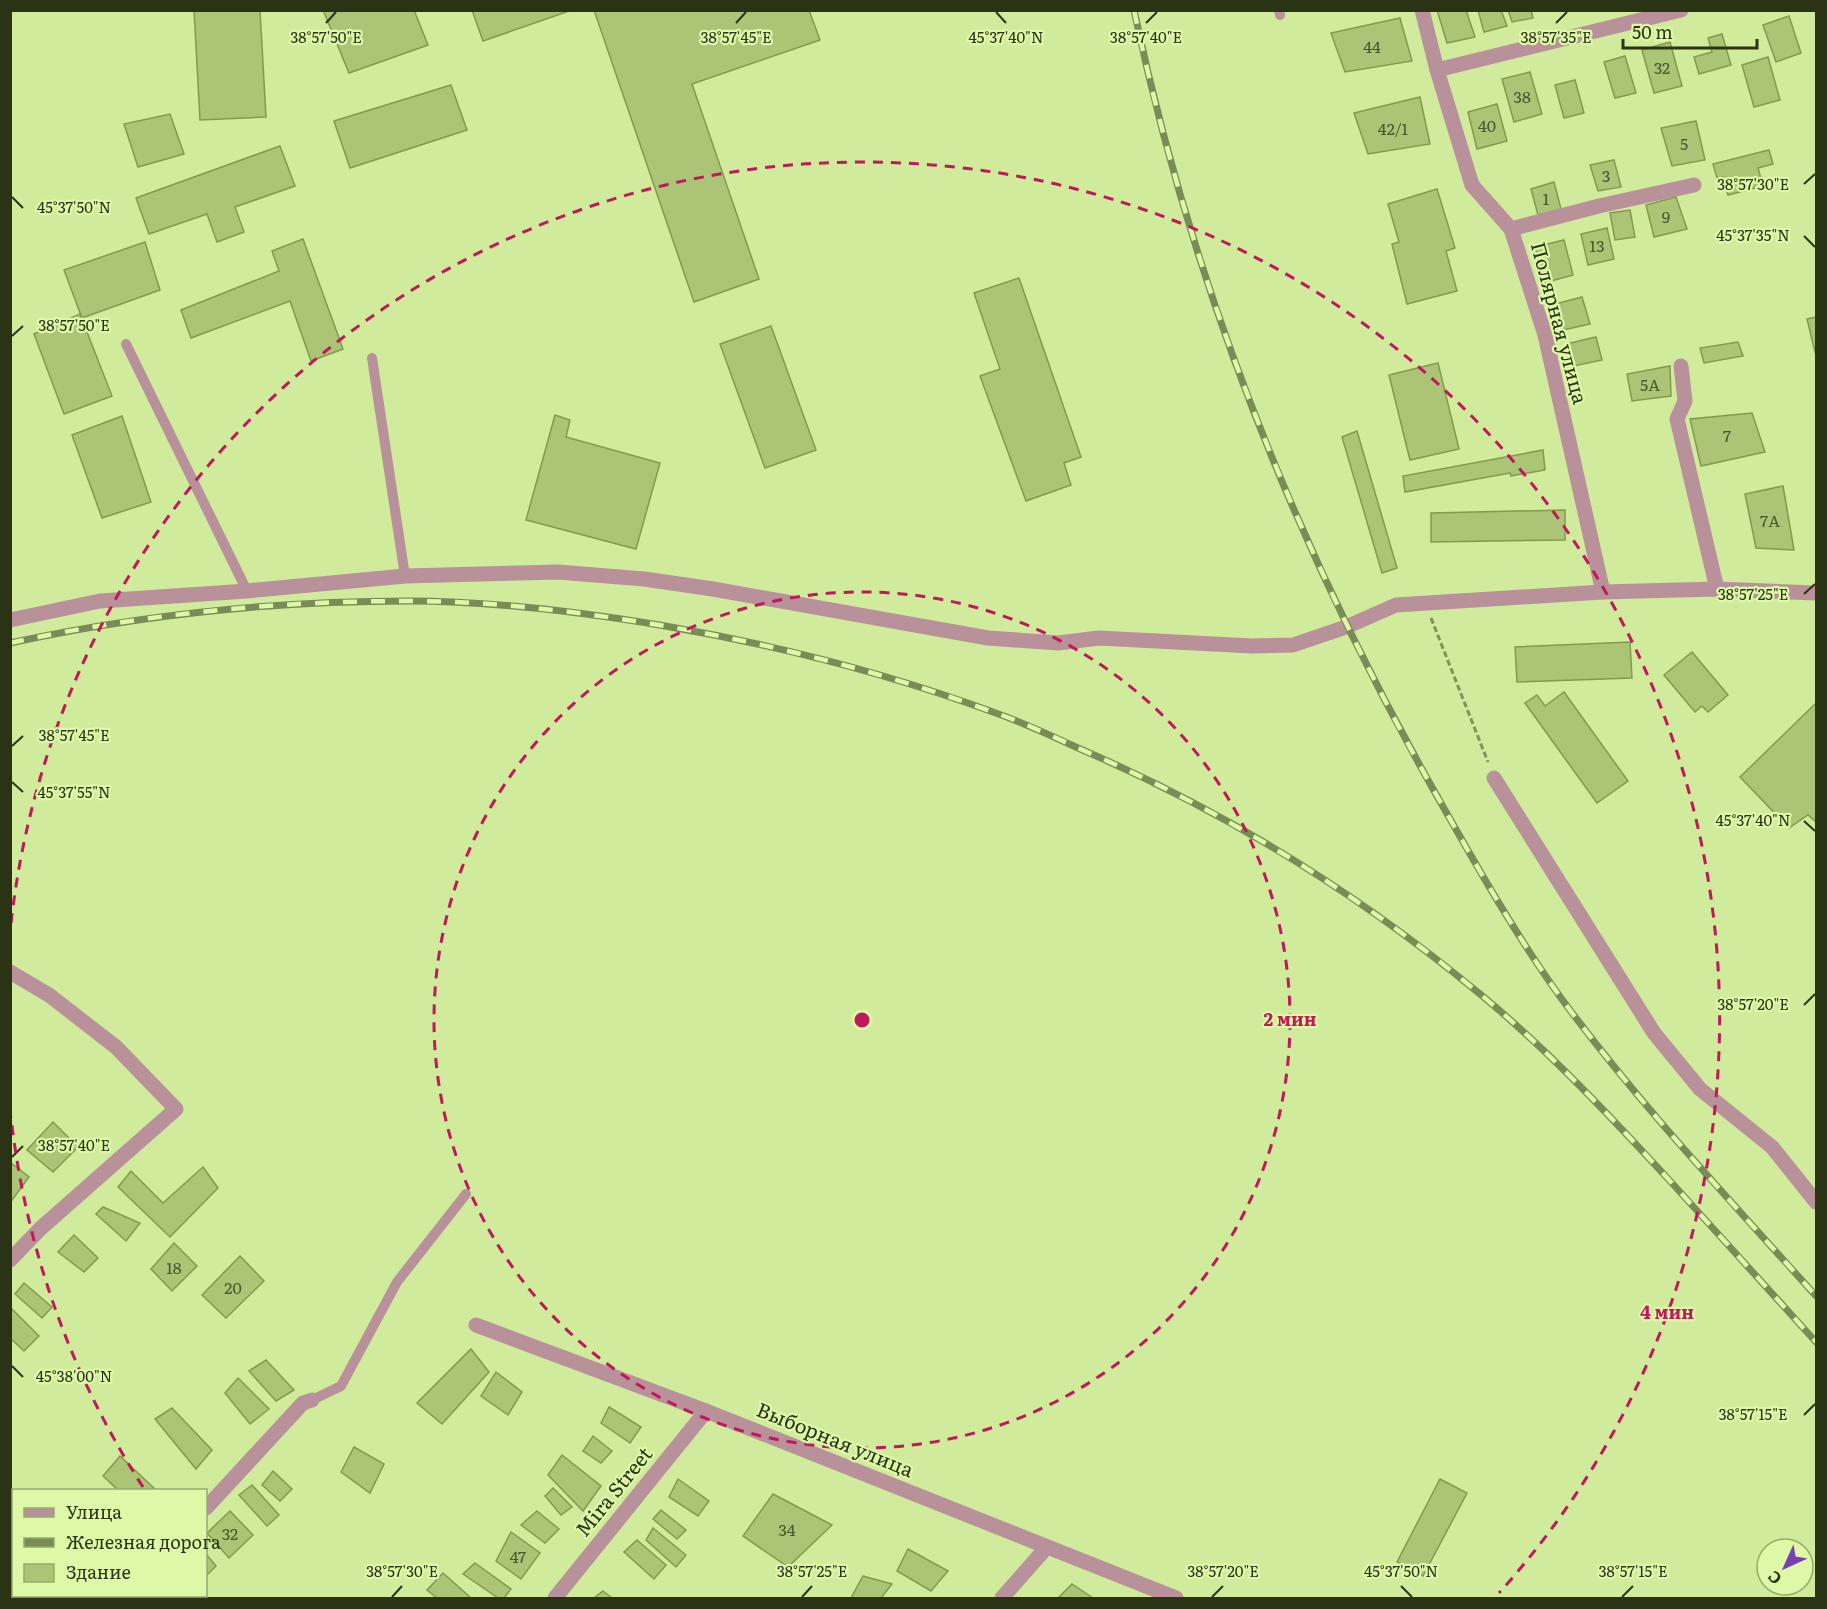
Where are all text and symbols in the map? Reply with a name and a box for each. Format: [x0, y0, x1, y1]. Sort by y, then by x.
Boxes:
scale bar [1623, 12, 1756, 50]
text: 50 m [1632, 18, 1673, 45]
text: 38°57'50"E [290, 25, 362, 48]
text: 38°57'45"E [700, 25, 772, 48]
text: 45°37'40"N [969, 25, 1043, 48]
text: 38°57'40"E [1110, 25, 1182, 48]
text: 38°57'35"E [1520, 25, 1592, 48]
house number: 44 [1363, 34, 1381, 58]
house number: 32 [1654, 55, 1670, 79]
house number: 38 [1513, 84, 1531, 108]
house number: 40 [1478, 113, 1496, 137]
house number: 42/1 [1378, 116, 1409, 140]
house number: 5 [1680, 131, 1688, 155]
house number: 3 [1602, 163, 1610, 187]
text: 38°57'30"E [1717, 172, 1789, 195]
house number: 1 [1543, 186, 1550, 210]
text: 45°37'50"N [37, 195, 111, 218]
house number: 9 [1662, 204, 1670, 228]
text: 45°37'35"N [1716, 223, 1790, 246]
house number: 13 [1589, 233, 1605, 257]
street label: Полярная улица [1525, 238, 1597, 407]
text: 38°57'50"E [38, 313, 110, 336]
house number: 5А [1640, 372, 1660, 396]
house number: 7 [1723, 423, 1731, 447]
house number: 7А [1760, 508, 1780, 532]
text: 38°57'25"E [1718, 582, 1788, 605]
text: 38°57'45"E [38, 723, 110, 746]
text: 45°37'55"N [37, 780, 111, 803]
text: 45°37'40"N [1716, 808, 1790, 831]
text: 38°57'20"E [1717, 992, 1789, 1015]
text: 2 мин [1264, 1005, 1317, 1032]
centre of rings [852, 1010, 872, 1030]
text: 38°57'40"E [38, 1133, 110, 1156]
house number: 18 [166, 1255, 182, 1279]
house number: 20 [224, 1275, 242, 1299]
text: 4 мин [1640, 1298, 1694, 1325]
text: 45°38'00"N [36, 1364, 112, 1387]
street label: Выборная улица [753, 1393, 919, 1483]
text: 38°57'15"E [1718, 1402, 1788, 1425]
street label: Mira Street [567, 1439, 658, 1542]
legend [12, 1489, 207, 1597]
text: Улица [66, 1498, 122, 1525]
house number: 34 [778, 1517, 796, 1541]
house number: 32 [222, 1521, 238, 1545]
text: Железная дорога [66, 1528, 221, 1555]
north arrow [1755, 1537, 1815, 1597]
house number: 47 [510, 1544, 526, 1568]
text: Здание [66, 1558, 131, 1585]
text: 38°57'30"E [366, 1559, 438, 1582]
text: 38°57'25"E [777, 1559, 847, 1582]
text: 38°57'20"E [1187, 1559, 1259, 1582]
text: 45°37'50"N [1364, 1559, 1438, 1582]
text: 38°57'15"E [1598, 1559, 1668, 1582]
text: С [1761, 1566, 1786, 1591]

